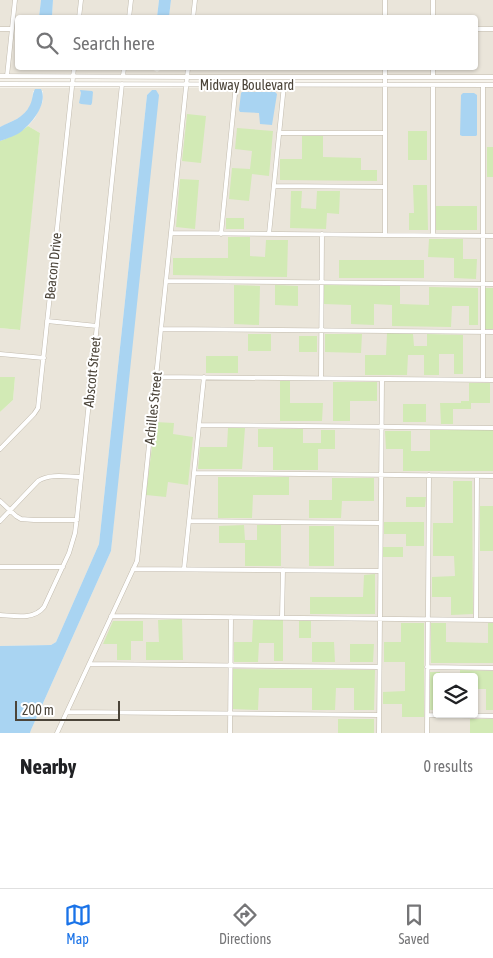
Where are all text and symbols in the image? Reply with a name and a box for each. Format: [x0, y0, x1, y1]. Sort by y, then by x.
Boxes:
search box [15, 15, 478, 70]
icon: search [33, 29, 61, 57]
text: Search here [73, 32, 155, 54]
street label: Midway Boulevard [200, 77, 294, 93]
street label: Beacon Drive [42, 232, 64, 300]
street label: Abscott Street [80, 336, 104, 408]
street label: Achilles Street [141, 371, 165, 445]
map controls [433, 673, 478, 718]
button: layers [433, 673, 478, 718]
scale bar [15, 698, 120, 721]
text: 200 m [22, 702, 54, 718]
text: Nearby [20, 754, 76, 778]
text: 0 results [423, 757, 473, 775]
tab: Map [64, 901, 92, 947]
tab: Directions [219, 901, 271, 947]
tab: Saved [398, 901, 429, 947]

